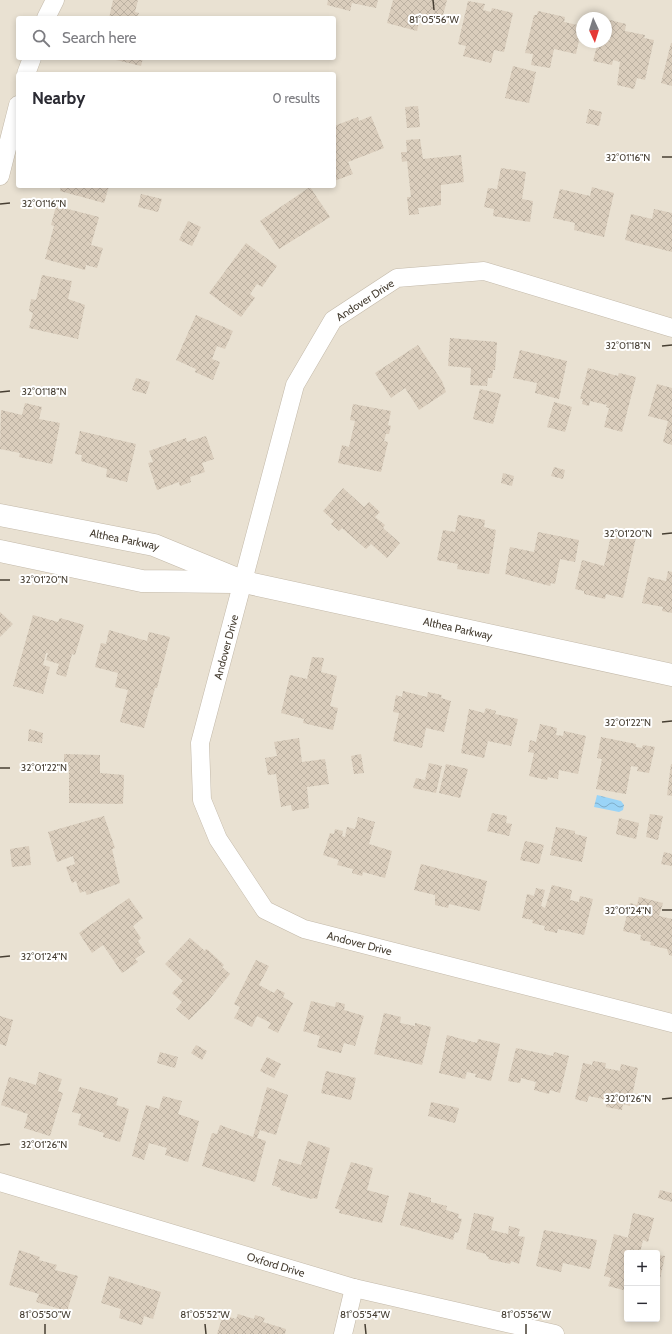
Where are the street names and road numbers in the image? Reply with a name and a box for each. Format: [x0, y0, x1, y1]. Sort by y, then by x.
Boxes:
street label: Andover Drive [333, 276, 397, 324]
street label: Althea Parkway [89, 526, 162, 554]
street label: Andover Drive [211, 613, 241, 681]
street label: Althea Parkway [422, 614, 494, 643]
street label: Andover Drive [326, 928, 394, 958]
street label: Oxford Drive [245, 1249, 307, 1280]

